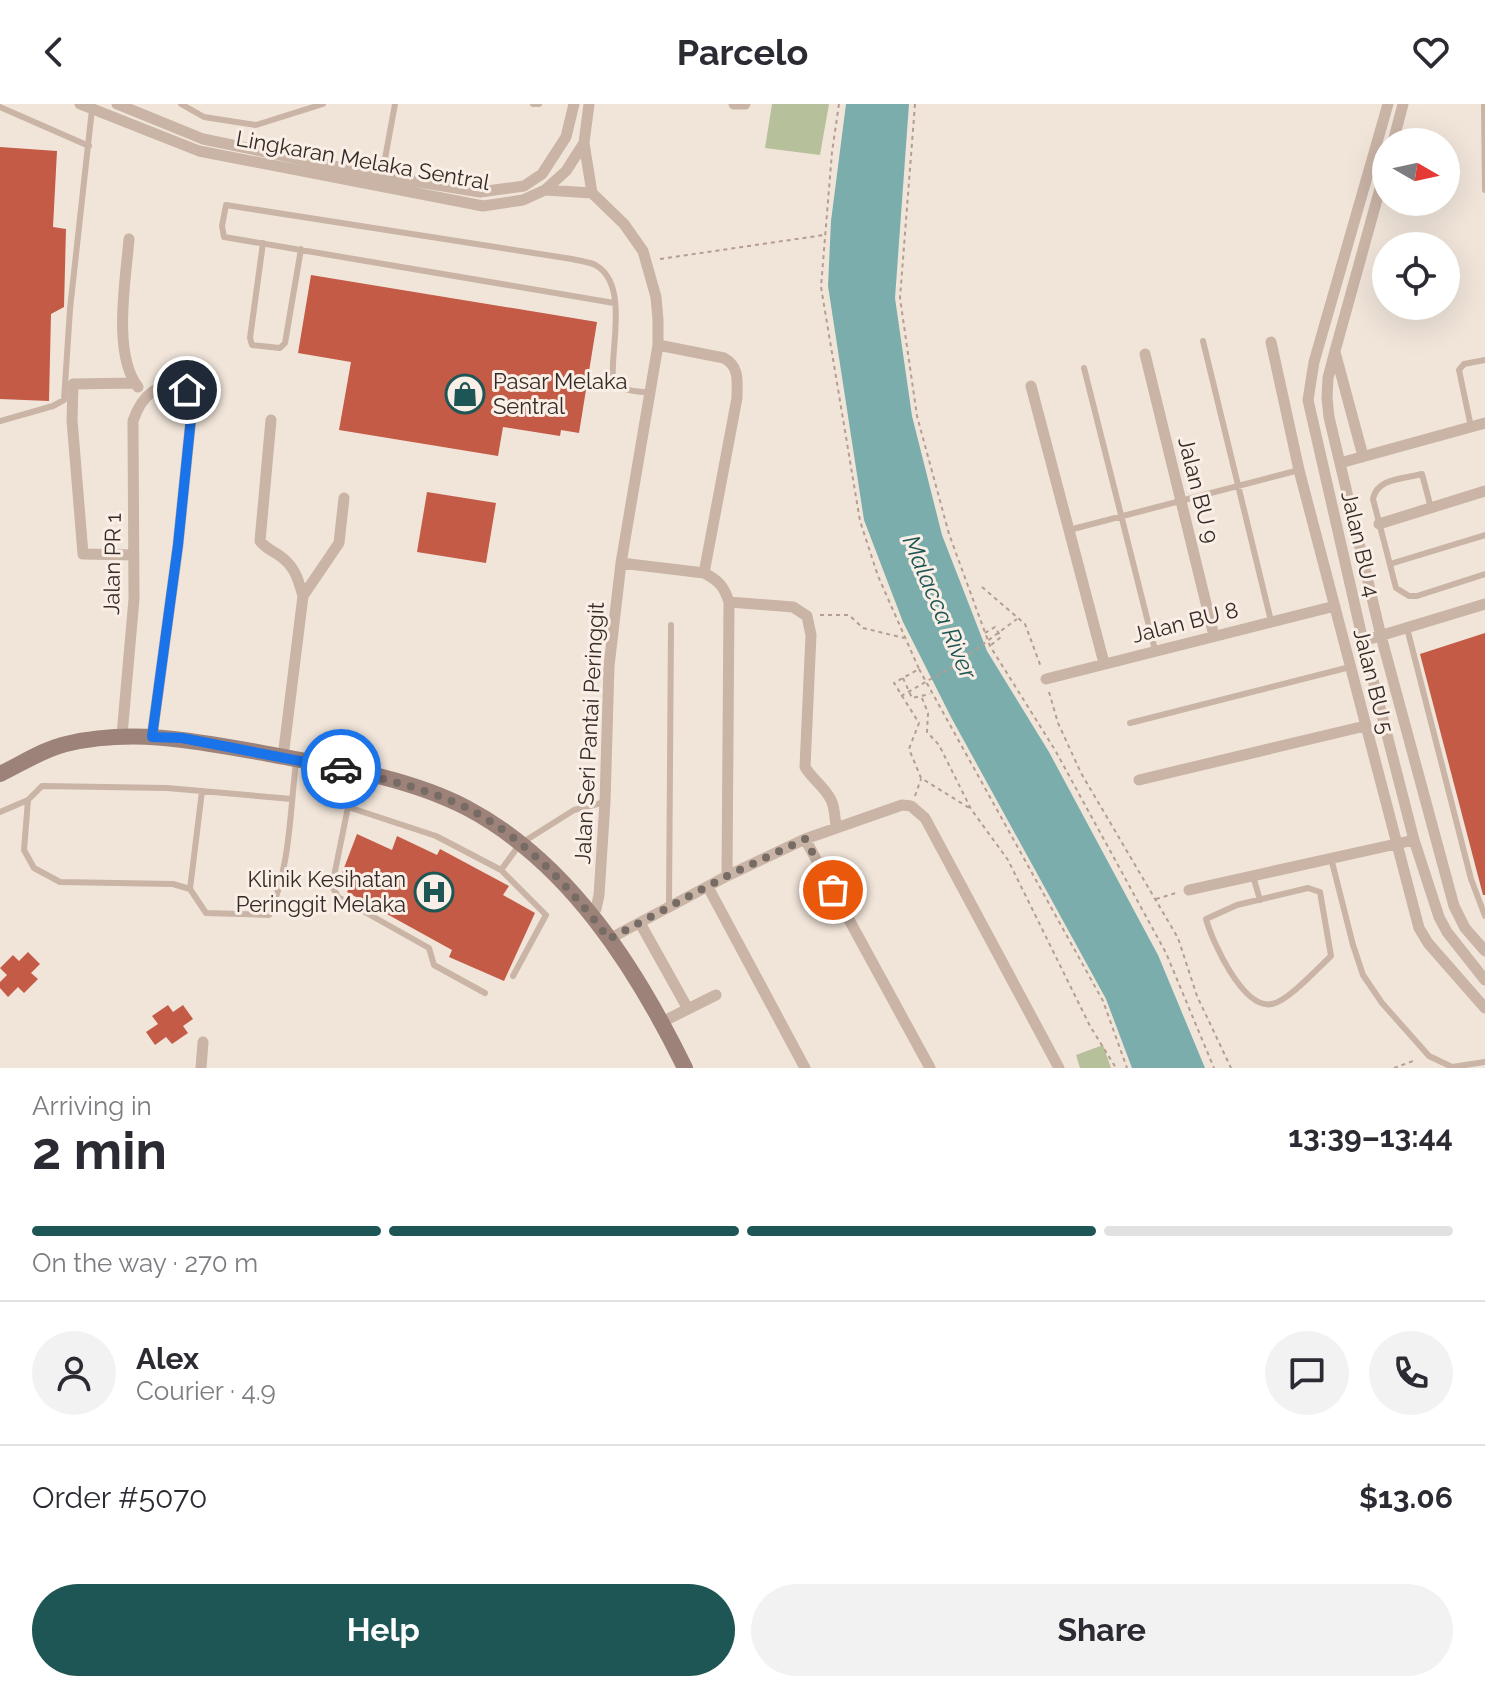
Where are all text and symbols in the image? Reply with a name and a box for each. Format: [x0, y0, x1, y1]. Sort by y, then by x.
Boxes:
icon: back [32, 30, 76, 74]
icon: heart [1409, 30, 1453, 74]
text: Parcelo [677, 31, 808, 73]
street label: Lingkaran Melaka Sentral [234, 125, 492, 195]
north arrow [1372, 128, 1460, 216]
map controls [1372, 128, 1460, 320]
button: locate [1372, 232, 1460, 320]
pin [153, 356, 221, 424]
icon: home [165, 368, 209, 412]
place label: Pasar Melaka Sentral [493, 368, 628, 419]
shop icon: Pasar Melaka Sentral [444, 373, 486, 415]
street label: Jalan BU 9 [1173, 434, 1225, 546]
street label: Jalan BU 4 [1336, 489, 1386, 599]
street label: Jalan PR 1 [98, 513, 126, 615]
water label: Malacca River [897, 531, 984, 684]
street label: Jalan BU 8 [1129, 596, 1241, 648]
street label: Jalan Seri Pantai Peringgit [569, 601, 609, 865]
street label: Jalan BU 5 [1348, 626, 1400, 736]
courier [301, 729, 381, 809]
icon: car [319, 747, 363, 791]
pin [799, 856, 867, 924]
place label: Klinik Kesihatan Peringgit Melaka [236, 866, 406, 917]
icon: bag [811, 868, 855, 912]
hospital icon: Klinik Kesihatan Peringgit Melaka [413, 871, 455, 913]
text: Arriving in [32, 1091, 152, 1121]
text: 13:39–13:44 [1288, 1119, 1453, 1154]
text: 2 min [32, 1120, 167, 1181]
text: On the way · 270 m [32, 1248, 258, 1278]
button: person [32, 1331, 116, 1415]
button: chat [1265, 1331, 1349, 1415]
button: phone [1369, 1331, 1453, 1415]
text: Alex [136, 1341, 199, 1376]
text: Courier · 4.9 [136, 1376, 276, 1406]
text: Order #5070 [32, 1480, 207, 1515]
text: $13.06 [1359, 1480, 1453, 1515]
button: Help [32, 1584, 735, 1676]
button: Share [751, 1584, 1453, 1676]

